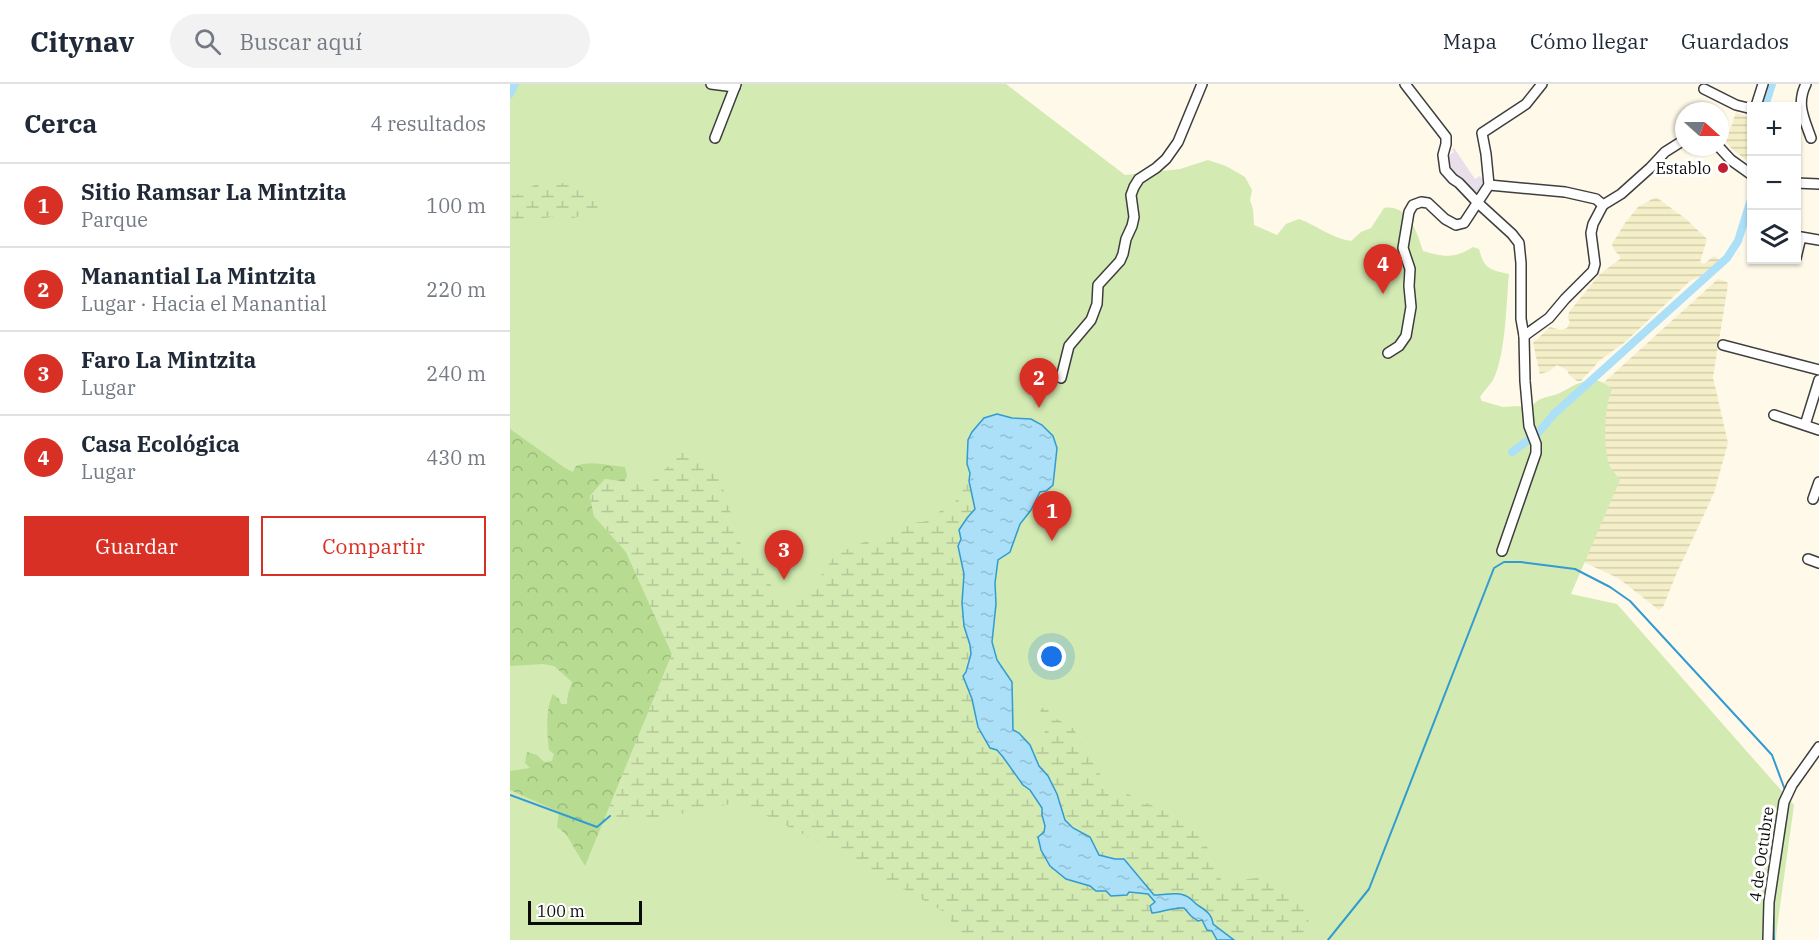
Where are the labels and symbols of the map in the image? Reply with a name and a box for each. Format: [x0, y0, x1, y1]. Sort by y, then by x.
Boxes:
north arrow [1675, 102, 1729, 156]
place label: Establo [1655, 158, 1711, 178]
marker: Establo [1716, 161, 1730, 175]
pin: 4 [1364, 244, 1402, 294]
pin: 2 [1020, 358, 1058, 408]
pin: 1 [1032, 492, 1072, 541]
pin: 3 [764, 530, 804, 580]
your location [1037, 642, 1066, 671]
street label: 4 de Octubre [1744, 805, 1778, 903]
scale bar [528, 898, 642, 926]

